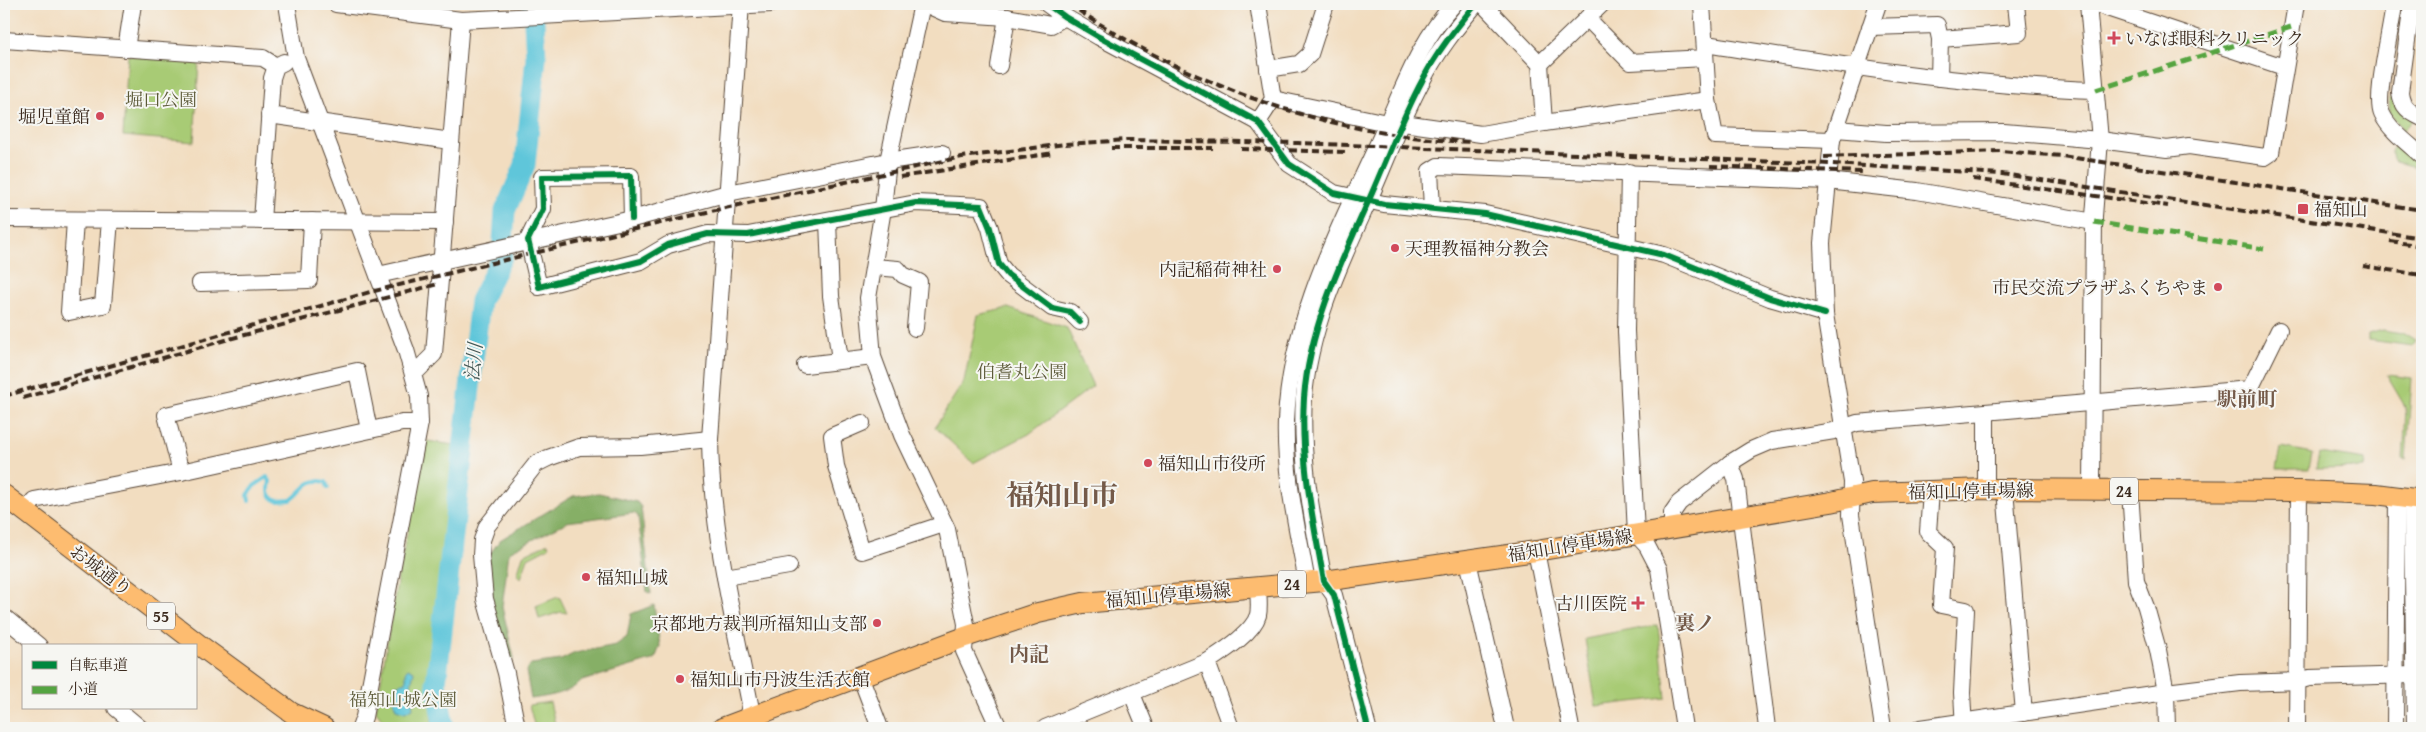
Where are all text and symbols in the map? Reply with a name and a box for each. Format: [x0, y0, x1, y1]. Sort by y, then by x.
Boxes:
place label: いなば眼科クリニック [2125, 25, 2304, 52]
marker: いなば眼科クリニック [2107, 31, 2121, 45]
park label: 堀口公園 [125, 86, 197, 113]
place label: 堀児童館 [18, 103, 90, 130]
marker: 堀児童館 [94, 110, 106, 122]
place label: 福知山 [2314, 196, 2368, 223]
marker: 福知山 [2296, 202, 2310, 216]
place label: 天理教福神分教会 [1405, 235, 1549, 262]
marker: 天理教福神分教会 [1389, 242, 1401, 254]
place label: 内記稲荷神社 [1159, 256, 1267, 283]
marker: 内記稲荷神社 [1271, 263, 1283, 275]
place label: 市民交流プラザふくちやま [1992, 274, 2208, 301]
marker: 市民交流プラザふくちやま [2212, 281, 2224, 293]
water label: 法川 [457, 340, 489, 382]
park label: 伯耆丸公園 [977, 358, 1067, 385]
district label: 駅前町 [2217, 384, 2278, 413]
place label: 福知山市役所 [1158, 450, 1266, 477]
marker: 福知山市役所 [1142, 457, 1154, 469]
district label: 福知山市 [1006, 474, 1118, 515]
street label: 福知山停車場線 [1908, 476, 2034, 506]
road number: 24 [2110, 478, 2138, 504]
street label: 福知山停車場線 [1506, 522, 1634, 568]
street label: お城通り [64, 538, 138, 602]
place label: 福知山城 [596, 564, 668, 591]
road number: 24 [1278, 570, 1306, 598]
marker: 福知山城 [580, 571, 592, 583]
street label: 福知山停車場線 [1104, 576, 1232, 614]
place label: 古川医院 [1555, 590, 1627, 617]
marker: 古川医院 [1631, 596, 1645, 610]
road number: 55 [147, 602, 175, 630]
district label: 裏ノ [1675, 608, 1715, 637]
place label: 京都地方裁判所福知山支部 [651, 610, 867, 637]
marker: 京都地方裁判所福知山支部 [871, 617, 883, 629]
district label: 内記 [1009, 639, 1049, 668]
legend [22, 644, 198, 710]
text: 自転車道 [68, 654, 128, 675]
place label: 福知山市丹波生活衣館 [690, 666, 870, 693]
marker: 福知山市丹波生活衣館 [674, 673, 686, 685]
text: 小道 [68, 678, 98, 699]
park label: 福知山城公園 [349, 686, 457, 713]

